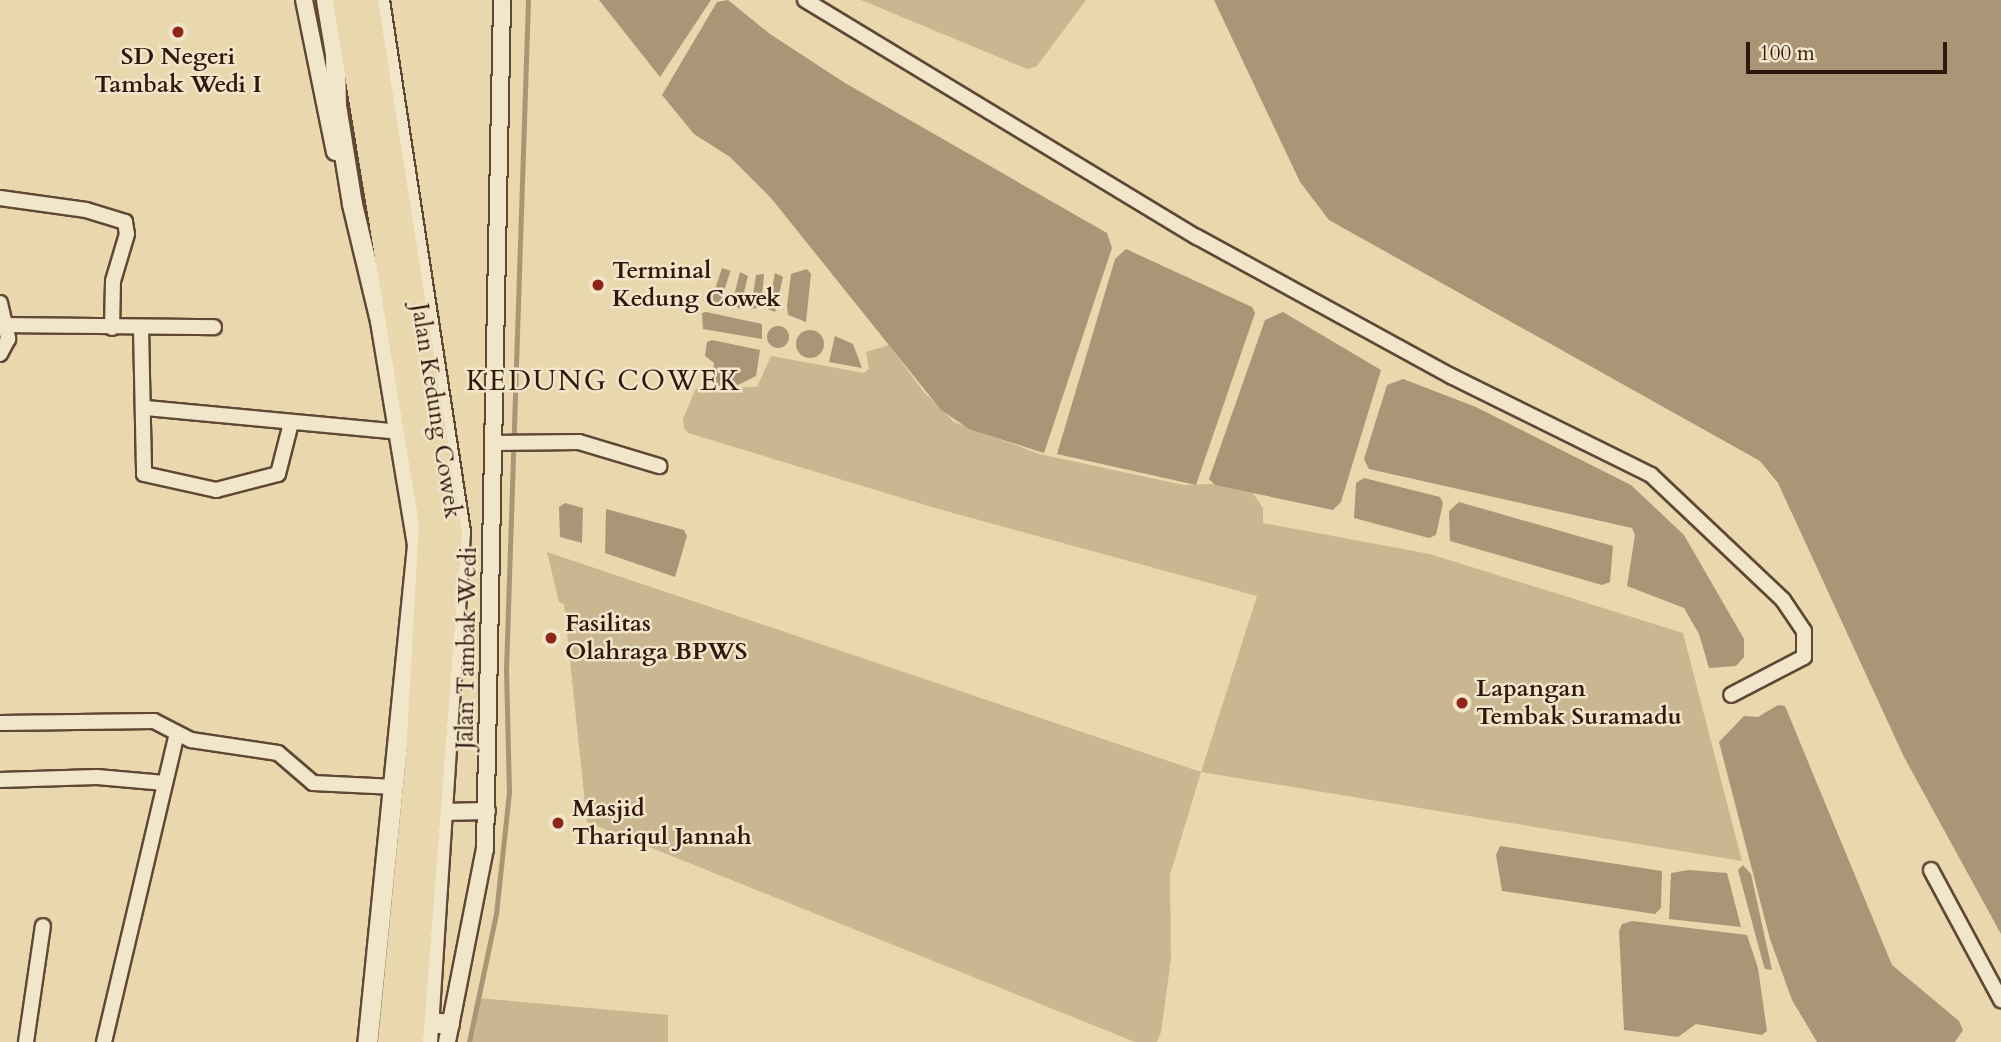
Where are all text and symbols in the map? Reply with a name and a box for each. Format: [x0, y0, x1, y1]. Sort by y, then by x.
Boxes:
marker: SD Negeri Tambak Wedi I [170, 24, 186, 40]
scale bar [1749, 28, 1950, 72]
text: 100 m [1759, 39, 1815, 68]
place label: SD Negeri Tambak Wedi I [94, 43, 262, 99]
place label: Terminal Kedung Cowek [612, 257, 781, 313]
marker: Terminal Kedung Cowek [590, 277, 606, 293]
street label: Jalan Kedung Cowek [405, 301, 467, 521]
district label: KEDUNG COWEK [468, 364, 740, 398]
street label: Jalan Tambak Wedi [451, 546, 483, 750]
place label: Fasilitas Olahraga BPWS [565, 610, 747, 666]
marker: Fasilitas Olahraga BPWS [543, 630, 559, 646]
place label: Lapangan Tembak Suramadu [1476, 675, 1682, 731]
marker: Lapangan Tembak Suramadu [1454, 695, 1470, 711]
place label: Masjid Thariqul Jannah [572, 795, 752, 851]
marker: Masjid Thariqul Jannah [550, 815, 566, 831]

